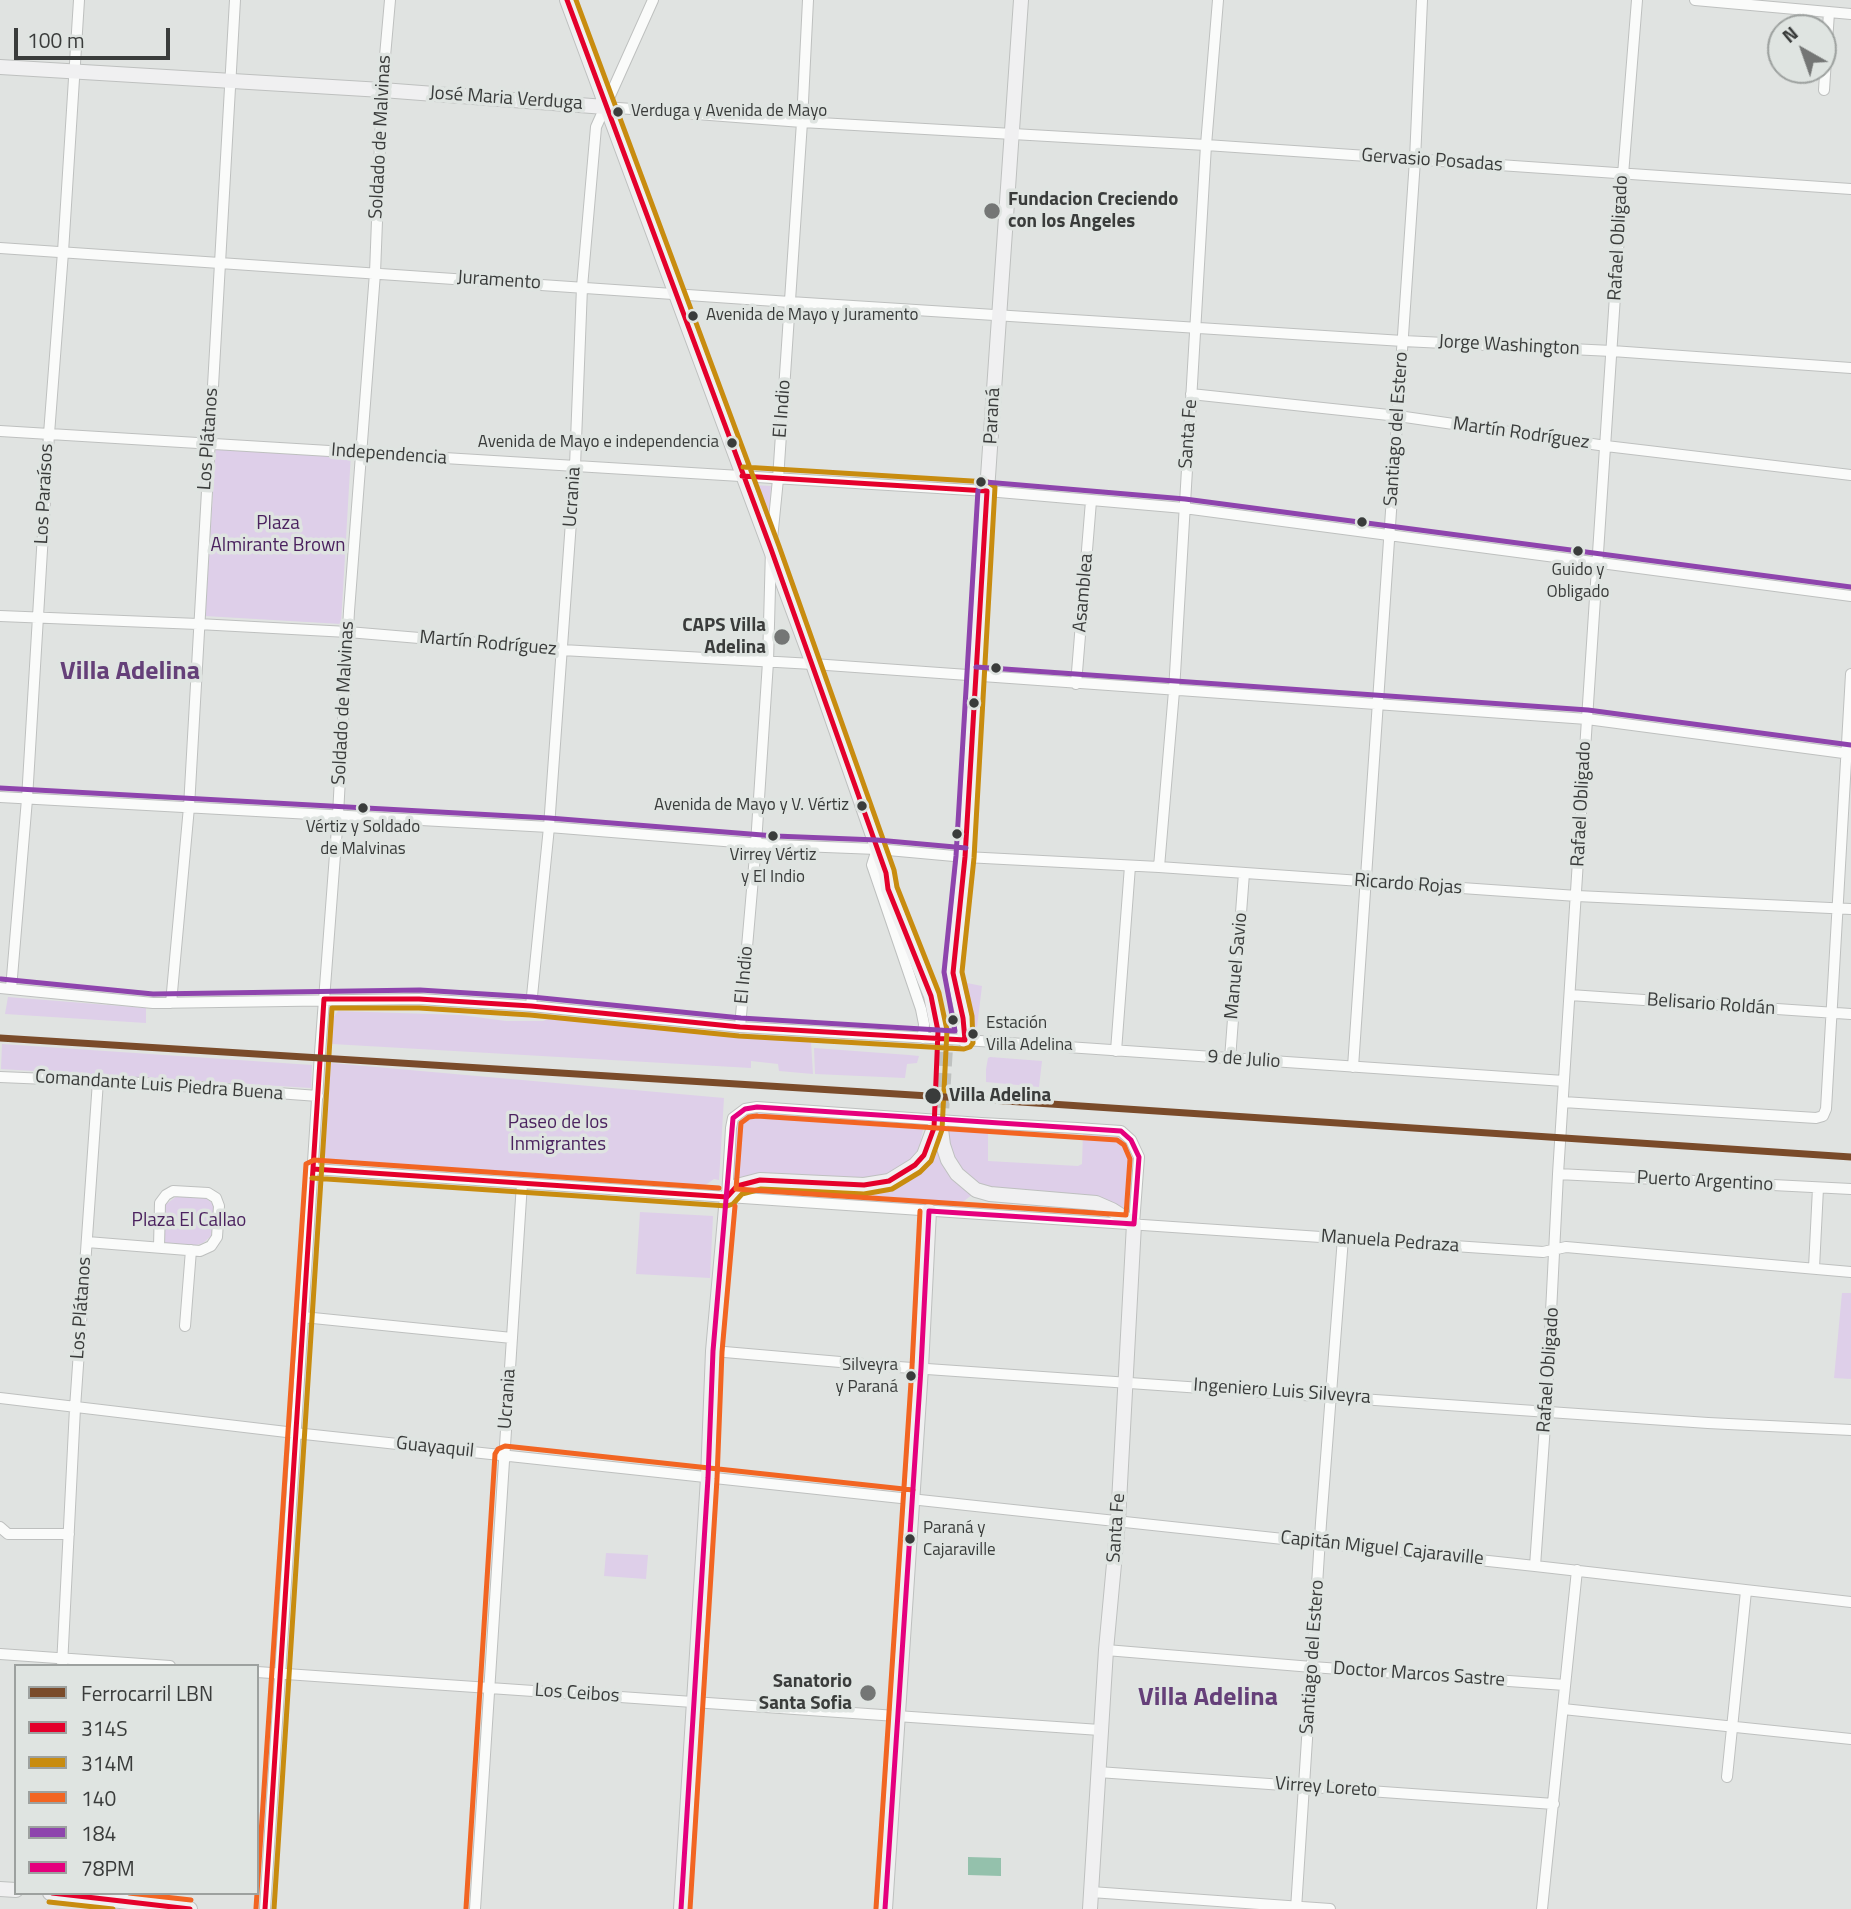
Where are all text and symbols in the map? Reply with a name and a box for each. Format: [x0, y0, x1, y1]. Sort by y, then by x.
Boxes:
scale bar [18, 14, 173, 58]
north arrow [1767, 14, 1837, 84]
text: N [1775, 19, 1804, 49]
text: 100 m [27, 24, 84, 56]
street label: Soldado de Malvinas [365, 54, 397, 220]
street label: José Maria Verduga [429, 82, 583, 116]
place label: Verduga y Avenida de Mayo [631, 102, 827, 122]
marker: Verduga y Avenida de Mayo [611, 105, 625, 119]
street label: Gervasio Posadas [1361, 145, 1503, 177]
street label: Rafael Obligado [1604, 175, 1634, 301]
place label: Fundacion Creciendo con los Angeles [1008, 189, 1178, 233]
marker: Fundacion Creciendo con los Angeles [982, 201, 1002, 221]
street label: Juramento [456, 267, 542, 295]
place label: Avenida de Mayo y Juramento [706, 306, 918, 326]
marker: Avenida de Mayo y Juramento [686, 309, 700, 323]
street label: Jorge Washington [1438, 331, 1580, 361]
street label: Santiago del Estero [1380, 351, 1414, 507]
street label: El Indio [770, 379, 796, 439]
street label: Los Plátanos [194, 387, 224, 491]
street label: Paraná [980, 387, 1006, 445]
street label: Santa Fe [1175, 399, 1203, 469]
street label: Martín Rodríguez [1451, 413, 1591, 455]
place label: Avenida de Mayo e independencia [478, 433, 719, 453]
marker: Avenida de Mayo e independencia [725, 436, 739, 450]
street label: Independencia [330, 440, 448, 470]
street label: Los Paraísos [31, 443, 59, 545]
street label: Ucrania [560, 466, 586, 528]
unlabelled marker [974, 475, 988, 489]
park label: Plaza Almirante Brown [210, 513, 346, 557]
unlabelled marker [1355, 515, 1369, 529]
marker: Guido y Obligado [1571, 544, 1585, 558]
street label: Asamblea [1069, 553, 1099, 633]
place label: Guido y Obligado [1546, 561, 1610, 601]
place label: CAPS Villa Adelina [682, 615, 766, 659]
street label: Soldado de Malvinas [328, 620, 360, 786]
street label: Martín Rodríguez [418, 627, 558, 661]
marker: CAPS Villa Adelina [772, 627, 792, 647]
district label: Villa Adelina [60, 657, 200, 689]
unlabelled marker [989, 661, 1003, 675]
unlabelled marker [967, 696, 981, 710]
street label: Rafael Obligado [1567, 741, 1597, 867]
place label: Avenida de Mayo y V. Vértiz [654, 796, 849, 816]
marker: Avenida de Mayo y V. Vértiz [855, 799, 869, 813]
marker: Vértiz y Soldado de Malvinas [356, 801, 370, 815]
place label: Vértiz y Soldado de Malvinas [306, 818, 420, 858]
unlabelled marker [950, 827, 964, 841]
marker: Virrey Vértiz y El Indio [766, 829, 780, 843]
place label: Virrey Vértiz y El Indio [730, 846, 816, 886]
street label: Ricardo Rojas [1353, 870, 1463, 900]
street label: Manuel Savio [1221, 912, 1253, 1020]
street label: El Indio [731, 945, 759, 1005]
street label: Belisario Roldán [1646, 989, 1776, 1021]
unlabelled marker [946, 1013, 960, 1027]
place label: Estación Villa Adelina [986, 1014, 1073, 1054]
marker: Estación Villa Adelina [966, 1027, 980, 1041]
street label: 9 de Julio [1207, 1046, 1281, 1074]
street label: Comandante Luis Piedra Buena [34, 1066, 284, 1106]
place label: Villa Adelina [949, 1085, 1051, 1107]
marker: Villa Adelina [923, 1086, 943, 1106]
park label: Paseo de los Inmigrantes [508, 1112, 608, 1156]
street label: Puerto Argentino [1636, 1167, 1774, 1197]
park label: Plaza El Callao [132, 1210, 246, 1232]
street label: Manuela Pedraza [1320, 1226, 1460, 1258]
street label: Los Plátanos [67, 1256, 97, 1360]
street label: Rafael Obligado [1533, 1307, 1565, 1433]
place label: Silveyra y Paraná [835, 1356, 898, 1396]
street label: Ucrania [495, 1368, 521, 1430]
marker: Silveyra y Paraná [904, 1369, 918, 1383]
street label: Ingeniero Luis Silveyra [1193, 1374, 1371, 1410]
street label: Guayaquil [395, 1433, 475, 1463]
street label: Santa Fe [1103, 1493, 1131, 1563]
place label: Paraná y Cajaraville [923, 1519, 996, 1559]
street label: Capitán Miguel Cajaraville [1279, 1527, 1485, 1571]
marker: Paraná y Cajaraville [903, 1532, 917, 1546]
street label: Santiago del Estero [1296, 1579, 1330, 1735]
street label: Doctor Marcos Sastre [1332, 1658, 1506, 1692]
legend [14, 1664, 259, 1895]
place label: Sanatorio Santa Sofia [759, 1671, 852, 1715]
text: Ferrocarril LBN [81, 1677, 213, 1709]
street label: Los Ceibos [534, 1680, 620, 1708]
marker: Sanatorio Santa Sofia [858, 1683, 878, 1703]
district label: Villa Adelina [1138, 1683, 1278, 1715]
text: 314S [81, 1712, 128, 1744]
text: 314M [81, 1747, 134, 1779]
street label: Virrey Loreto [1274, 1773, 1378, 1803]
text: 140 [81, 1782, 116, 1814]
text: 184 [81, 1817, 116, 1849]
text: 78PM [81, 1852, 135, 1884]

